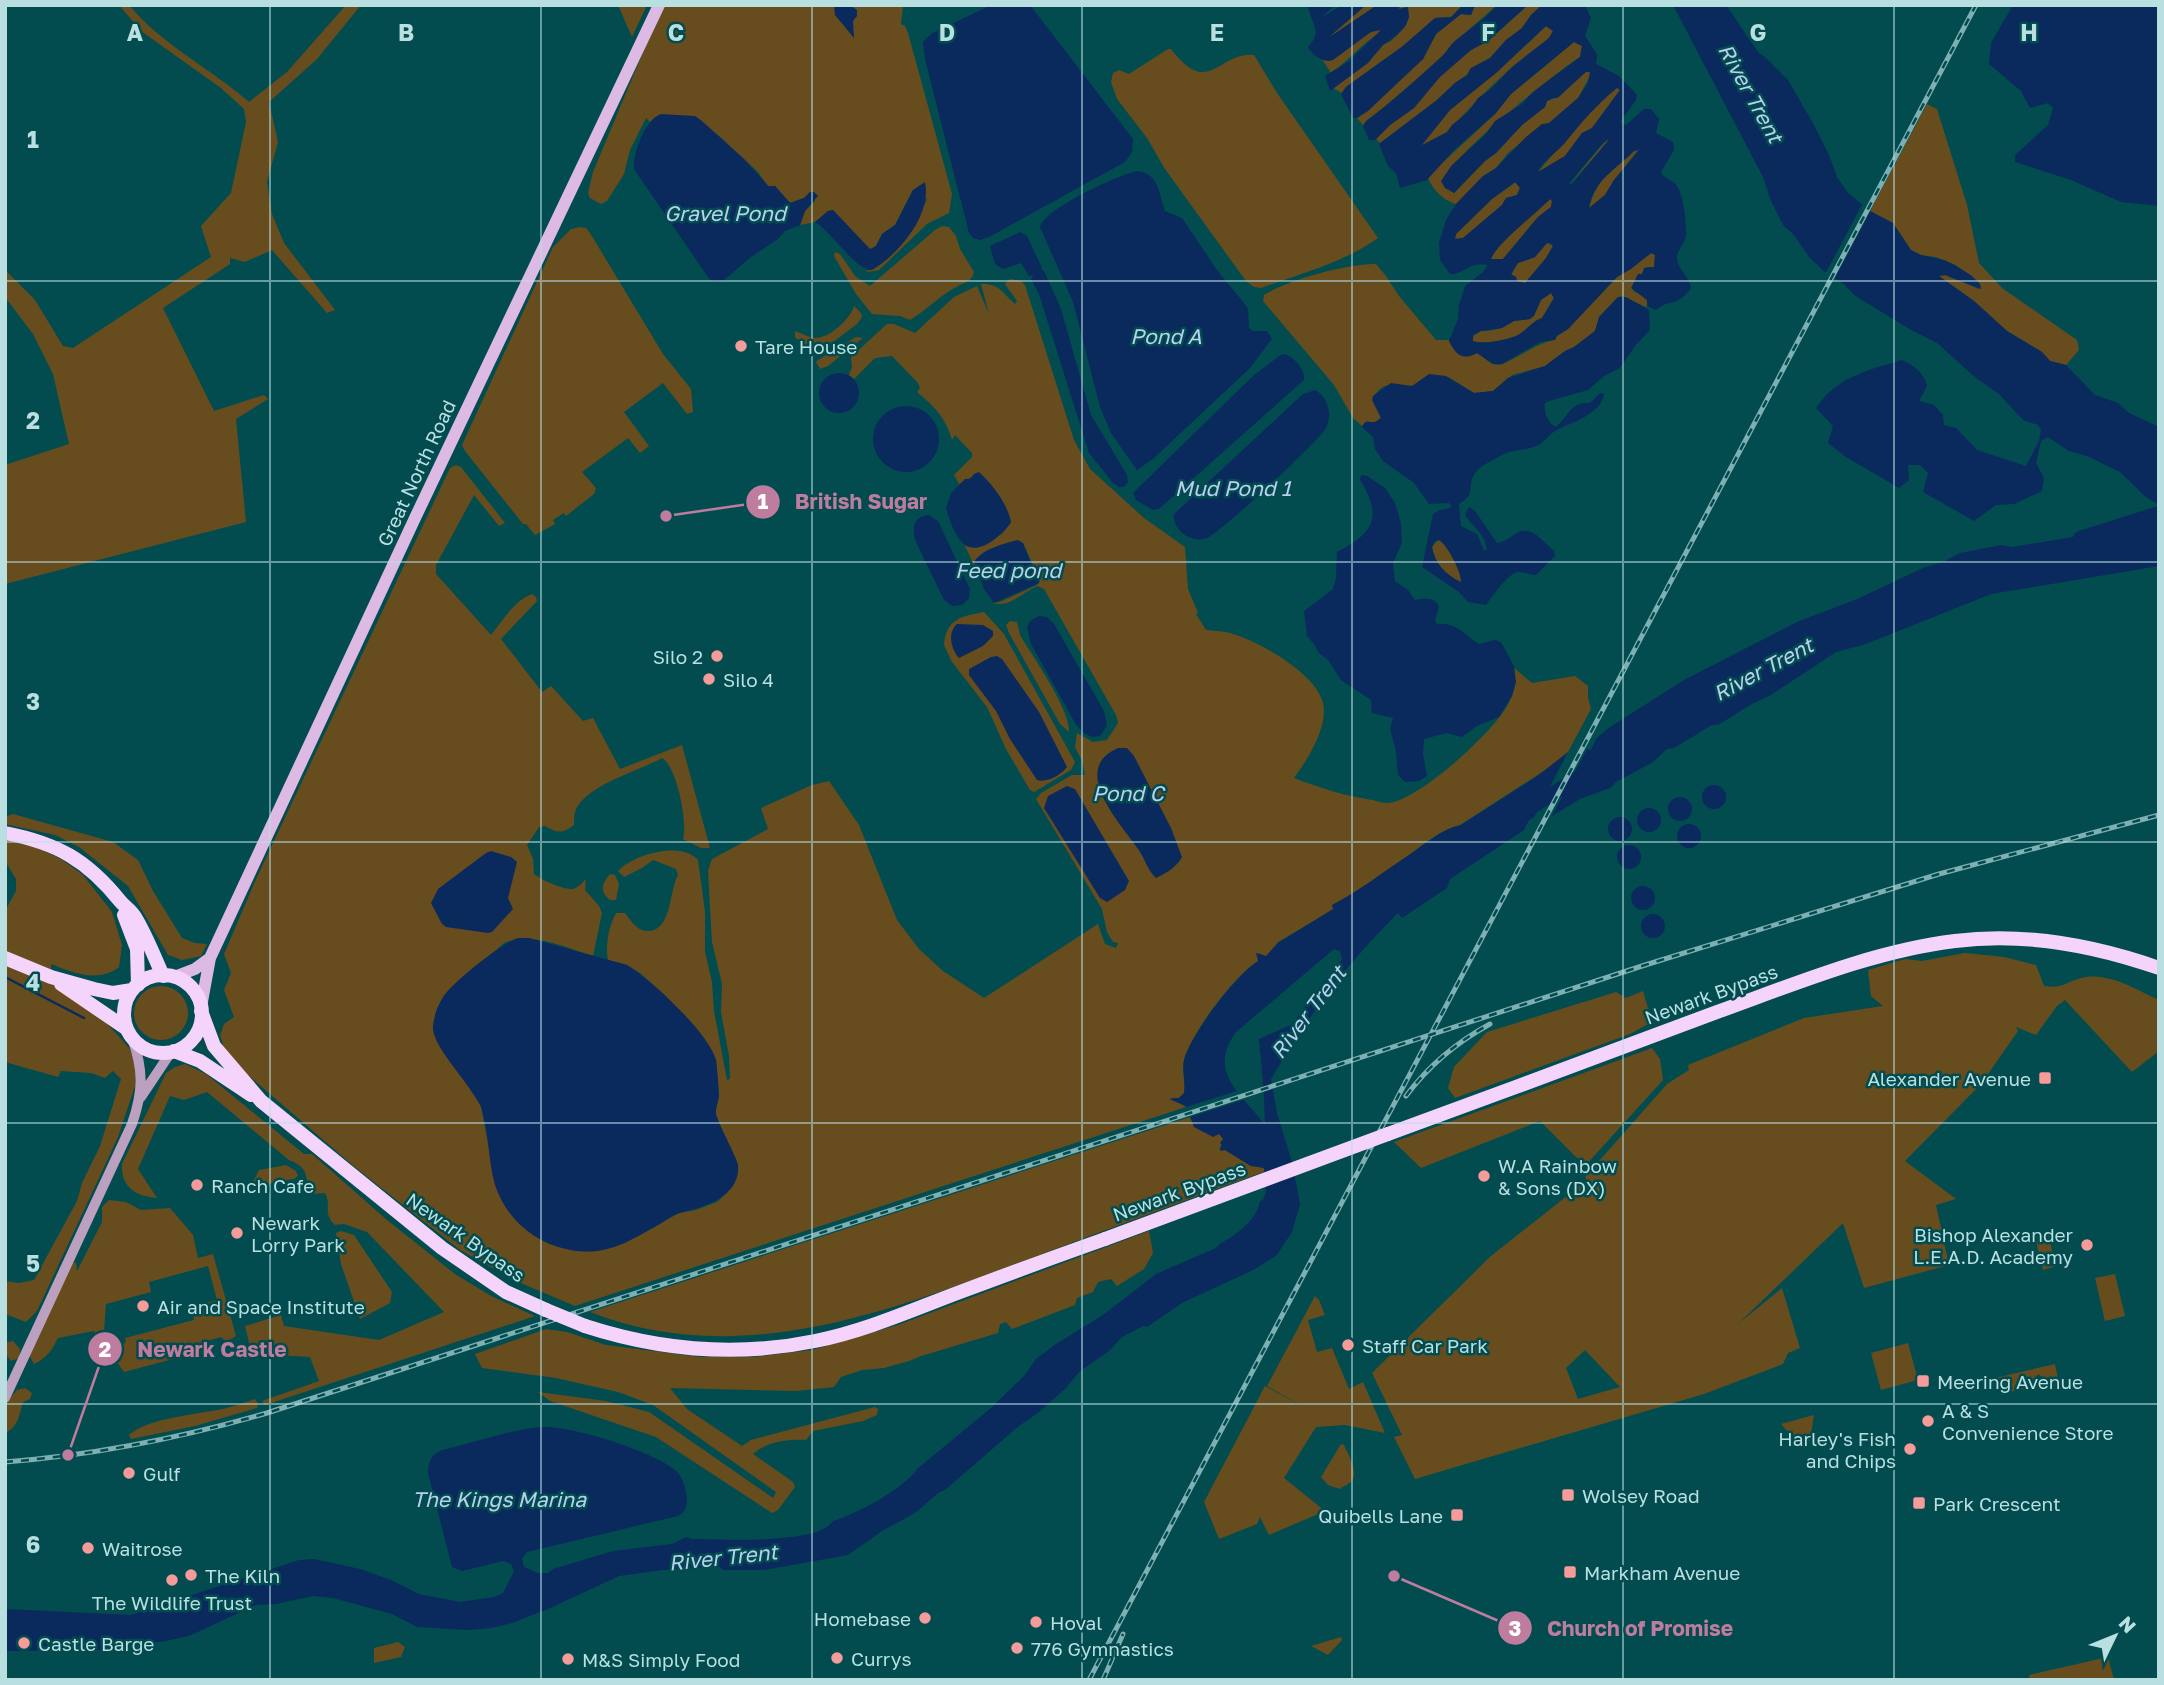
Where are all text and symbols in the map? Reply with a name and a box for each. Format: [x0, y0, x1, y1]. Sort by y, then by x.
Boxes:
text: A [127, 18, 144, 46]
text: B [398, 18, 414, 46]
text: C [668, 18, 684, 46]
text: D [939, 18, 955, 46]
text: E [1210, 18, 1224, 46]
text: F [1481, 18, 1495, 46]
text: G [1750, 18, 1766, 46]
text: H [2020, 18, 2038, 46]
water label: River Trent [1713, 39, 1790, 149]
text: 1 [27, 125, 39, 153]
water label: Gravel Pond [664, 200, 788, 226]
water label: Pond A [1130, 323, 1202, 349]
place label: Tare House [755, 335, 857, 358]
marker: Tare House [733, 338, 749, 354]
street label: Great North Road [372, 396, 460, 550]
text: 2 [26, 406, 40, 434]
water label: Mud Pond 1 [1175, 475, 1292, 501]
callout: British Sugar [746, 481, 941, 523]
text: 1 [758, 488, 769, 514]
text: British Sugar [795, 488, 927, 514]
water label: Feed pond [955, 557, 1063, 583]
water label: River Trent [1709, 631, 1820, 706]
place label: Silo 2 [653, 645, 703, 668]
marker: Silo 2 [709, 648, 725, 664]
place label: Silo 4 [723, 668, 774, 691]
marker: Silo 4 [701, 671, 717, 687]
text: 3 [26, 687, 40, 715]
water label: Pond C [1092, 780, 1165, 806]
water label: River Trent [1265, 958, 1353, 1063]
street label: Newark Bypass [1641, 959, 1781, 1029]
text: 4 [26, 968, 40, 996]
place label: Alexander Avenue [1868, 1067, 2031, 1090]
marker: Alexander Avenue [2037, 1070, 2053, 1086]
place label: W.A Rainbow & Sons (DX) [1498, 1154, 1617, 1199]
street label: Newark Bypass [1109, 1156, 1249, 1226]
marker: W.A Rainbow & Sons (DX) [1476, 1168, 1492, 1184]
place label: Ranch Cafe [211, 1174, 314, 1197]
marker: Ranch Cafe [189, 1177, 205, 1193]
street label: Newark Bypass [402, 1188, 530, 1286]
place label: Newark Lorry Park [251, 1211, 345, 1256]
place label: Bishop Alexander L.E.A.D. Academy [1913, 1223, 2074, 1268]
marker: Newark Lorry Park [229, 1225, 245, 1241]
marker: Bishop Alexander L.E.A.D. Academy [2079, 1237, 2095, 1253]
text: 5 [26, 1249, 40, 1277]
place label: Air and Space Institute [157, 1295, 365, 1318]
marker: Air and Space Institute [135, 1298, 151, 1314]
callout: Newark Castle [88, 1328, 300, 1370]
place label: Staff Car Park [1362, 1334, 1488, 1357]
text: 2 [99, 1336, 112, 1362]
text: Newark Castle [137, 1336, 287, 1362]
marker: Staff Car Park [1340, 1337, 1356, 1353]
place label: Meering Avenue [1937, 1370, 2083, 1393]
marker: Meering Avenue [1915, 1373, 1931, 1389]
place label: A & S Convenience Store [1942, 1399, 2114, 1444]
marker: A & S Convenience Store [1920, 1413, 1936, 1429]
place label: Harley's Fish and Chips [1778, 1427, 1896, 1472]
marker: Harley's Fish and Chips [1902, 1441, 1918, 1457]
place label: Gulf [143, 1462, 181, 1485]
marker: Gulf [121, 1465, 137, 1481]
place label: Wolsey Road [1582, 1484, 1700, 1507]
water label: The Kings Marina [412, 1486, 587, 1512]
marker: Wolsey Road [1560, 1487, 1576, 1503]
place label: Park Crescent [1933, 1492, 2061, 1515]
marker: Park Crescent [1911, 1495, 1927, 1511]
place label: Quibells Lane [1318, 1504, 1443, 1527]
marker: Quibells Lane [1449, 1507, 1465, 1523]
text: 6 [26, 1530, 40, 1558]
place label: Waitrose [102, 1537, 183, 1560]
water label: River Trent [667, 1538, 781, 1576]
marker: Waitrose [80, 1540, 96, 1556]
place label: Markham Avenue [1584, 1561, 1740, 1584]
place label: The Kiln [205, 1564, 280, 1587]
marker: Markham Avenue [1562, 1564, 1578, 1580]
marker: The Kiln [183, 1567, 199, 1583]
marker: The Wildlife Trust [164, 1572, 180, 1588]
place label: The Wildlife Trust [92, 1591, 252, 1614]
north arrow [2080, 1601, 2150, 1671]
place label: Homebase [814, 1607, 911, 1630]
callout: Church of Promise [1498, 1607, 1747, 1649]
marker: Homebase [917, 1610, 933, 1626]
place label: Hoval [1050, 1611, 1102, 1634]
text: N [2114, 1611, 2141, 1637]
marker: Hoval [1028, 1614, 1044, 1630]
text: 3 [1509, 1615, 1521, 1641]
text: Church of Promise [1547, 1615, 1733, 1641]
place label: Castle Barge [38, 1632, 154, 1655]
marker: Castle Barge [16, 1635, 32, 1651]
place label: 776 Gymnastics [1031, 1637, 1174, 1660]
marker: 776 Gymnastics [1009, 1640, 1025, 1656]
place label: Currys [851, 1647, 912, 1670]
place label: M&S Simply Food [582, 1648, 740, 1671]
marker: Currys [829, 1650, 845, 1666]
marker: M&S Simply Food [560, 1651, 576, 1667]

